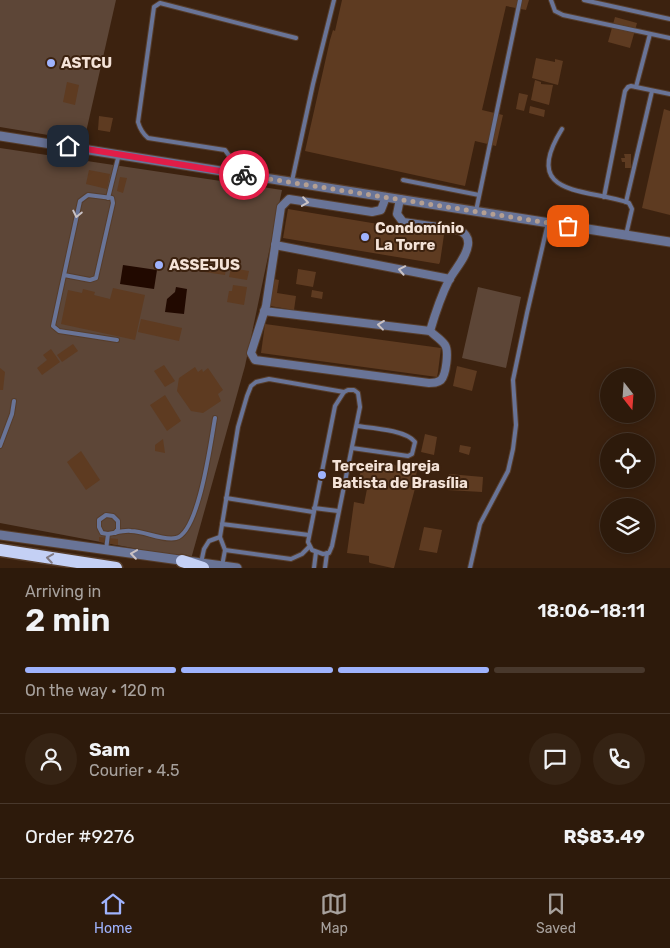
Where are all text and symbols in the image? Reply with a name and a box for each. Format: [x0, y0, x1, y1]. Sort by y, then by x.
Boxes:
place label: ASTCU [61, 54, 112, 72]
marker: ASTCU [45, 57, 57, 69]
pin [47, 125, 89, 167]
icon: home [54, 132, 82, 160]
courier [219, 150, 269, 200]
icon: bike [230, 161, 258, 189]
one-way arrow [301, 196, 309, 206]
pin [547, 205, 589, 247]
one-way arrow [72, 209, 83, 218]
icon: bag [554, 212, 582, 240]
place label: Condomínio La Torre [375, 219, 464, 254]
marker: Condomínio La Torre [359, 231, 371, 243]
place label: ASSEJUS [169, 256, 240, 274]
marker: ASSEJUS [153, 259, 165, 271]
one-way arrow [397, 265, 406, 276]
one-way arrow [377, 320, 385, 331]
north arrow [600, 368, 655, 422]
map controls [600, 368, 655, 553]
button: locate [600, 433, 655, 488]
place label: Terceira Igreja Batista de Brasília [332, 457, 468, 492]
marker: Terceira Igreja Batista de Brasília [316, 469, 328, 481]
button: layers [600, 498, 655, 553]
one-way arrow [130, 549, 138, 560]
one-way arrow [46, 553, 55, 563]
text: Arriving in [25, 582, 101, 601]
text: 18:06–18:11 [537, 599, 645, 622]
text: 2 min [25, 601, 110, 639]
text: On the way · 120 m [25, 681, 165, 700]
button: person [25, 733, 77, 785]
button: chat [529, 733, 581, 785]
button: phone [593, 733, 645, 785]
text: Sam [89, 738, 130, 761]
text: Courier · 4.5 [89, 761, 179, 780]
text: Order #9276 [25, 825, 135, 848]
text: R$83.49 [563, 825, 645, 848]
tab: Home [94, 890, 132, 937]
tab: Map [320, 890, 348, 937]
tab: Saved [536, 890, 576, 937]

